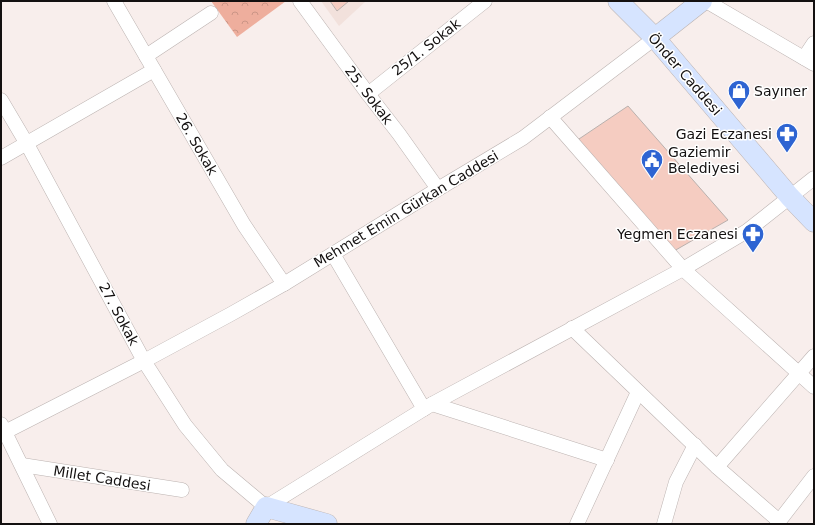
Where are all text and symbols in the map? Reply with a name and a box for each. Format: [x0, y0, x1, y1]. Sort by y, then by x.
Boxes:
street label: 25/1. Sokak [389, 15, 464, 79]
street label: Önder Caddesi [645, 29, 726, 118]
street label: 25. Sokak [342, 63, 397, 128]
shop icon: Sayıner [726, 78, 752, 111]
place label: Sayıner [754, 83, 807, 99]
street label: 26. Sokak [173, 110, 222, 179]
pharmacy icon: Gazi Eczanesi [774, 121, 800, 154]
place label: Gazi Eczanesi [676, 126, 772, 142]
place label: Gaziemir Belediyesi [668, 144, 740, 176]
street label: Mehmet Emin Gürkan Caddesi [311, 147, 501, 271]
public building icon: Gaziemir Belediyesi [639, 147, 665, 180]
pharmacy icon: Yegmen Eczanesi [740, 221, 766, 254]
place label: Yegmen Eczanesi [616, 226, 738, 242]
street label: 27. Sokak [96, 280, 143, 349]
street label: Millet Caddesi [52, 462, 152, 494]

